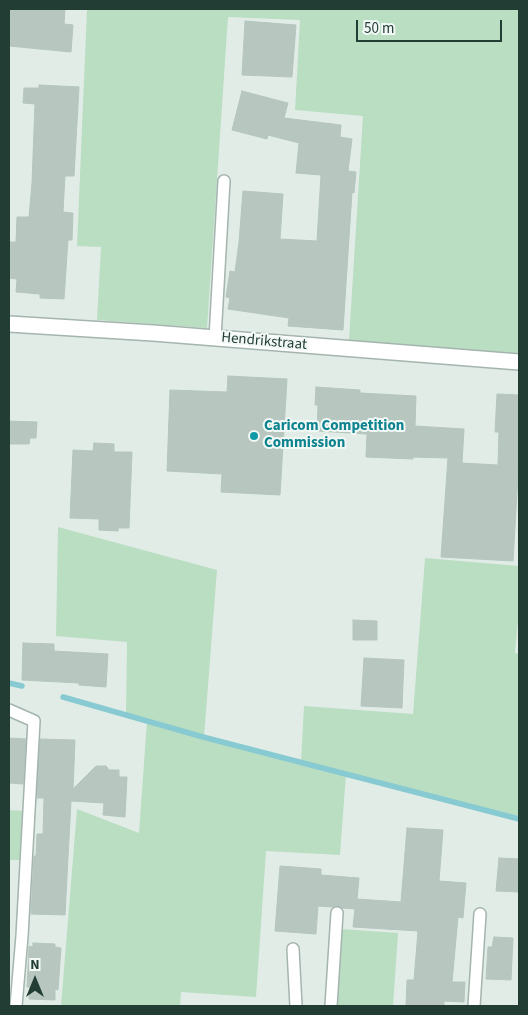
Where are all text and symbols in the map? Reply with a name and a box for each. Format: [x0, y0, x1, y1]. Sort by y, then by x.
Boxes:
scale bar [358, 10, 504, 42]
text: 50 m [364, 18, 394, 39]
street label: Hendrikstraat [220, 329, 308, 355]
place label: Caricom Competition Commission [264, 418, 404, 453]
marker: Caricom Competition Commission [248, 430, 260, 442]
north arrow [10, 955, 60, 1005]
text: N [30, 955, 40, 975]

